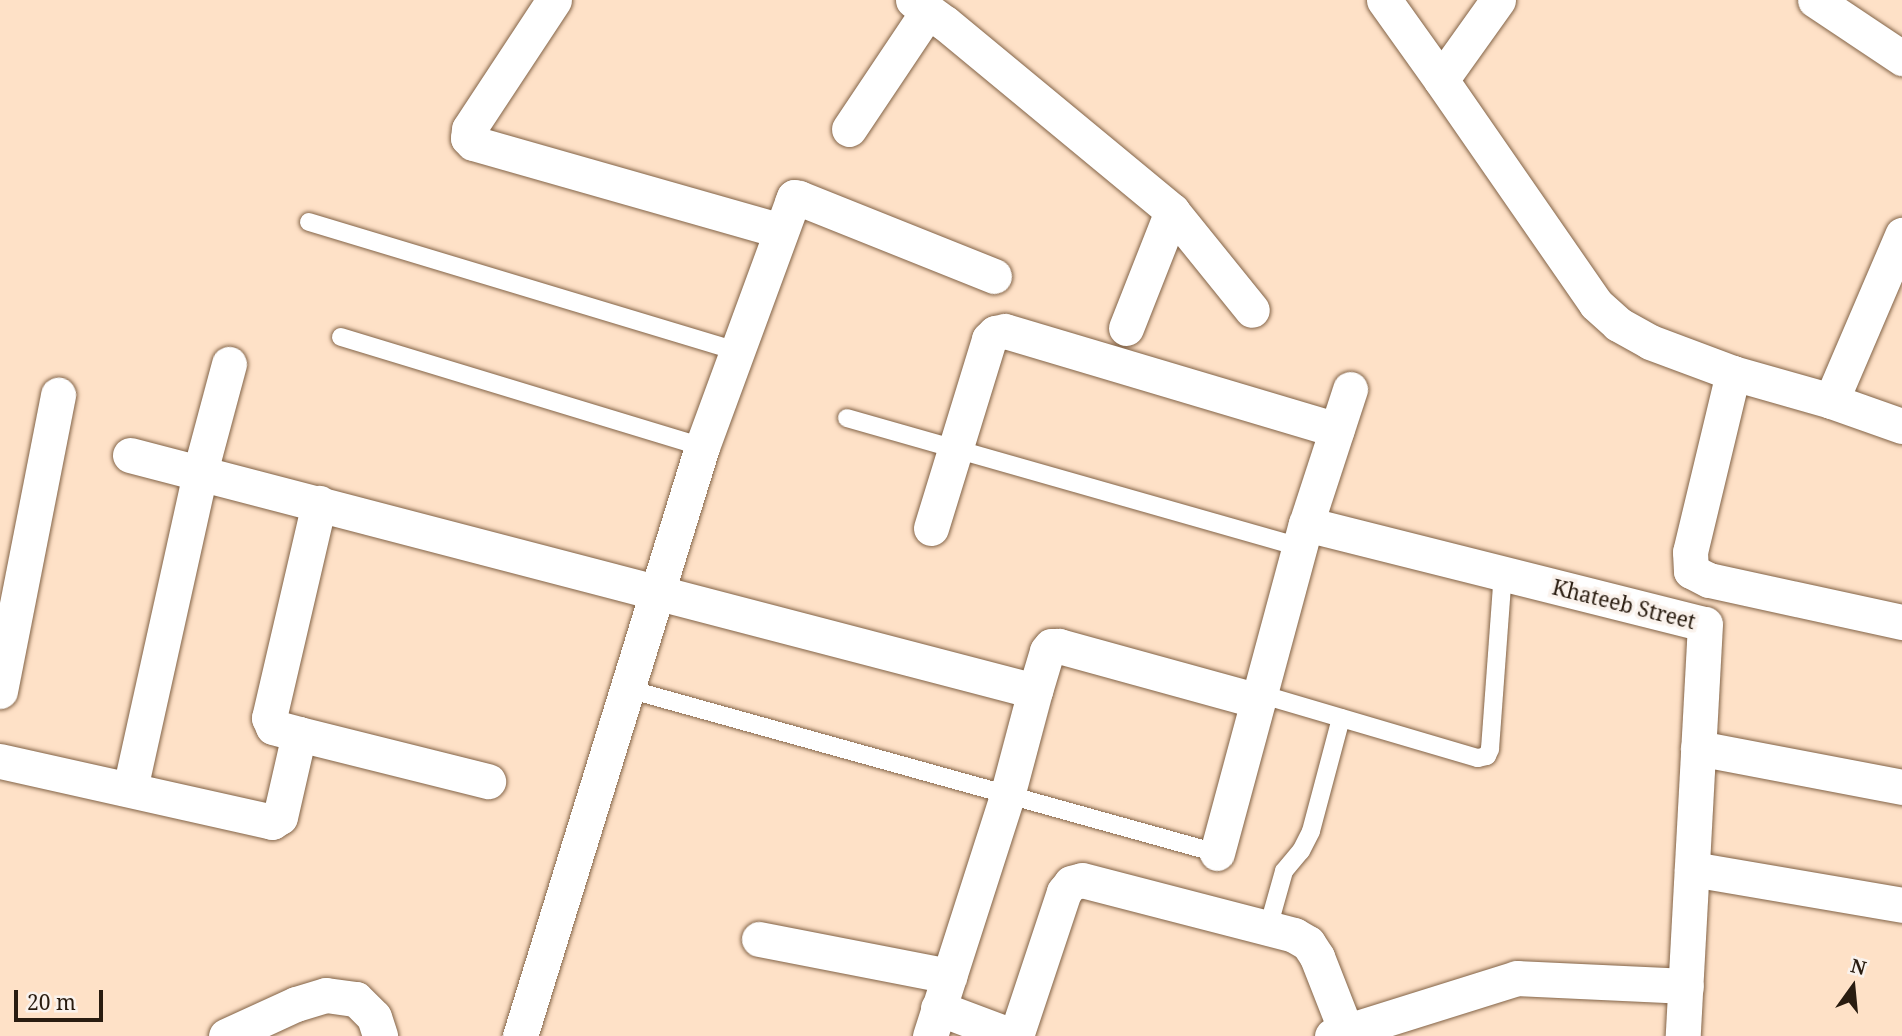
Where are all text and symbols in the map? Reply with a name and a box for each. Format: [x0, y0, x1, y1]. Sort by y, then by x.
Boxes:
street label: Khateeb Street [1550, 574, 1698, 634]
north arrow [1818, 952, 1888, 1022]
text: N [1848, 952, 1869, 981]
scale bar [18, 976, 107, 1020]
text: 20 m [27, 988, 76, 1016]

